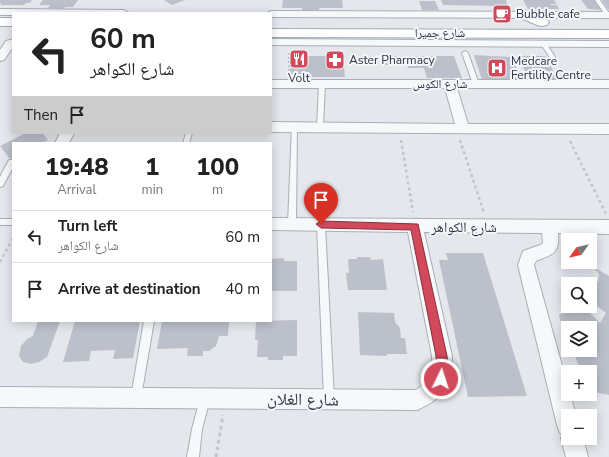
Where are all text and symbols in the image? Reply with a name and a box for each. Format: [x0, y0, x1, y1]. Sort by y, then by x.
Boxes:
cafe icon: Bubble cafe [491, 3, 513, 25]
place label: Bubble cafe [516, 6, 580, 22]
text: 60 m [90, 20, 156, 58]
street label: شارع جميرا [415, 25, 465, 41]
icon: left [24, 28, 76, 80]
restaurant icon: Volt [288, 48, 310, 70]
pharmacy icon: Aster Pharmacy [324, 49, 346, 71]
place label: Aster Pharmacy [349, 52, 436, 68]
place label: Medcare Fertility Centre [511, 53, 591, 83]
text: شارع الكواهر [90, 57, 174, 81]
hospital icon: Medcare Fertility Centre [486, 57, 508, 79]
place label: Volt [287, 70, 311, 86]
street label: شارع الكوس [413, 76, 467, 92]
icon: arrive [66, 104, 88, 126]
text: Then [24, 105, 58, 125]
text: 19:48 [45, 151, 109, 183]
text: 1 [145, 151, 160, 183]
text: 100 [196, 151, 239, 183]
text: Arrival [57, 181, 96, 199]
text: min [142, 181, 163, 199]
text: m [212, 181, 223, 199]
pin [304, 183, 338, 224]
icon: arrive [310, 189, 332, 211]
text: Turn left [58, 216, 117, 236]
street label: شارع الكواهر [430, 218, 497, 237]
icon: left [24, 226, 46, 248]
text: 60 m [225, 227, 260, 247]
north arrow [561, 233, 597, 269]
map controls [561, 233, 597, 445]
text: شارع الكواهر [58, 237, 119, 255]
button: search [561, 277, 597, 313]
icon: arrive [24, 278, 46, 300]
text: Arrive at destination [58, 279, 201, 299]
text: 40 m [225, 279, 260, 299]
button: layers [561, 321, 597, 357]
position arrow [420, 358, 462, 400]
button: + [561, 365, 597, 401]
street label: شارع الغلان [267, 387, 339, 412]
button: − [561, 409, 597, 445]

